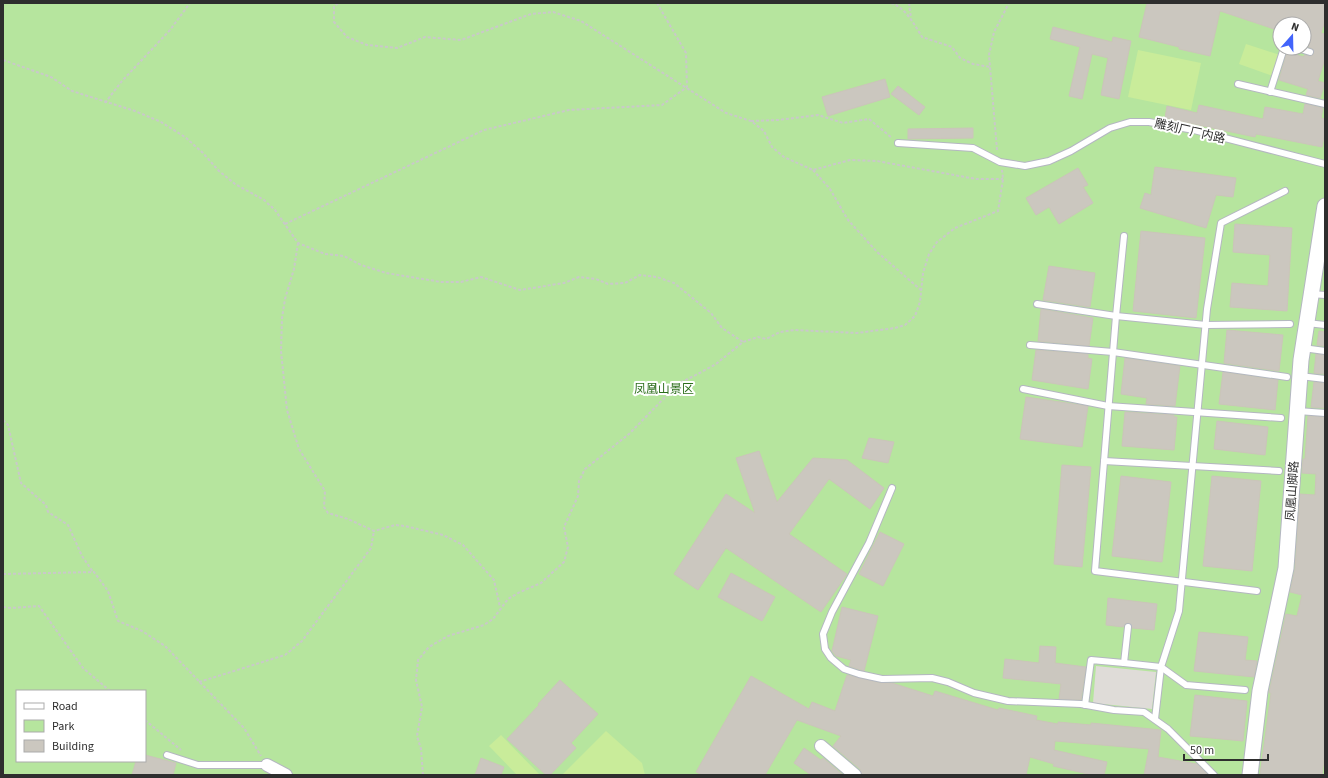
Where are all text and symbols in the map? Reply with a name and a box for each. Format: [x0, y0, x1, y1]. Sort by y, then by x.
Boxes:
north arrow [1272, 16, 1312, 56]
text: N [1289, 19, 1301, 35]
street label: 雕刻厂厂内路 [1153, 115, 1227, 148]
park label: 凤凰山景区 [634, 381, 694, 398]
street label: 凤凰山脚路 [1282, 461, 1303, 522]
legend [16, 690, 146, 762]
text: Road [52, 698, 78, 715]
text: Park [52, 718, 74, 735]
scale bar [1184, 736, 1268, 762]
text: Building [52, 738, 94, 755]
text: 50 m [1190, 742, 1214, 759]

